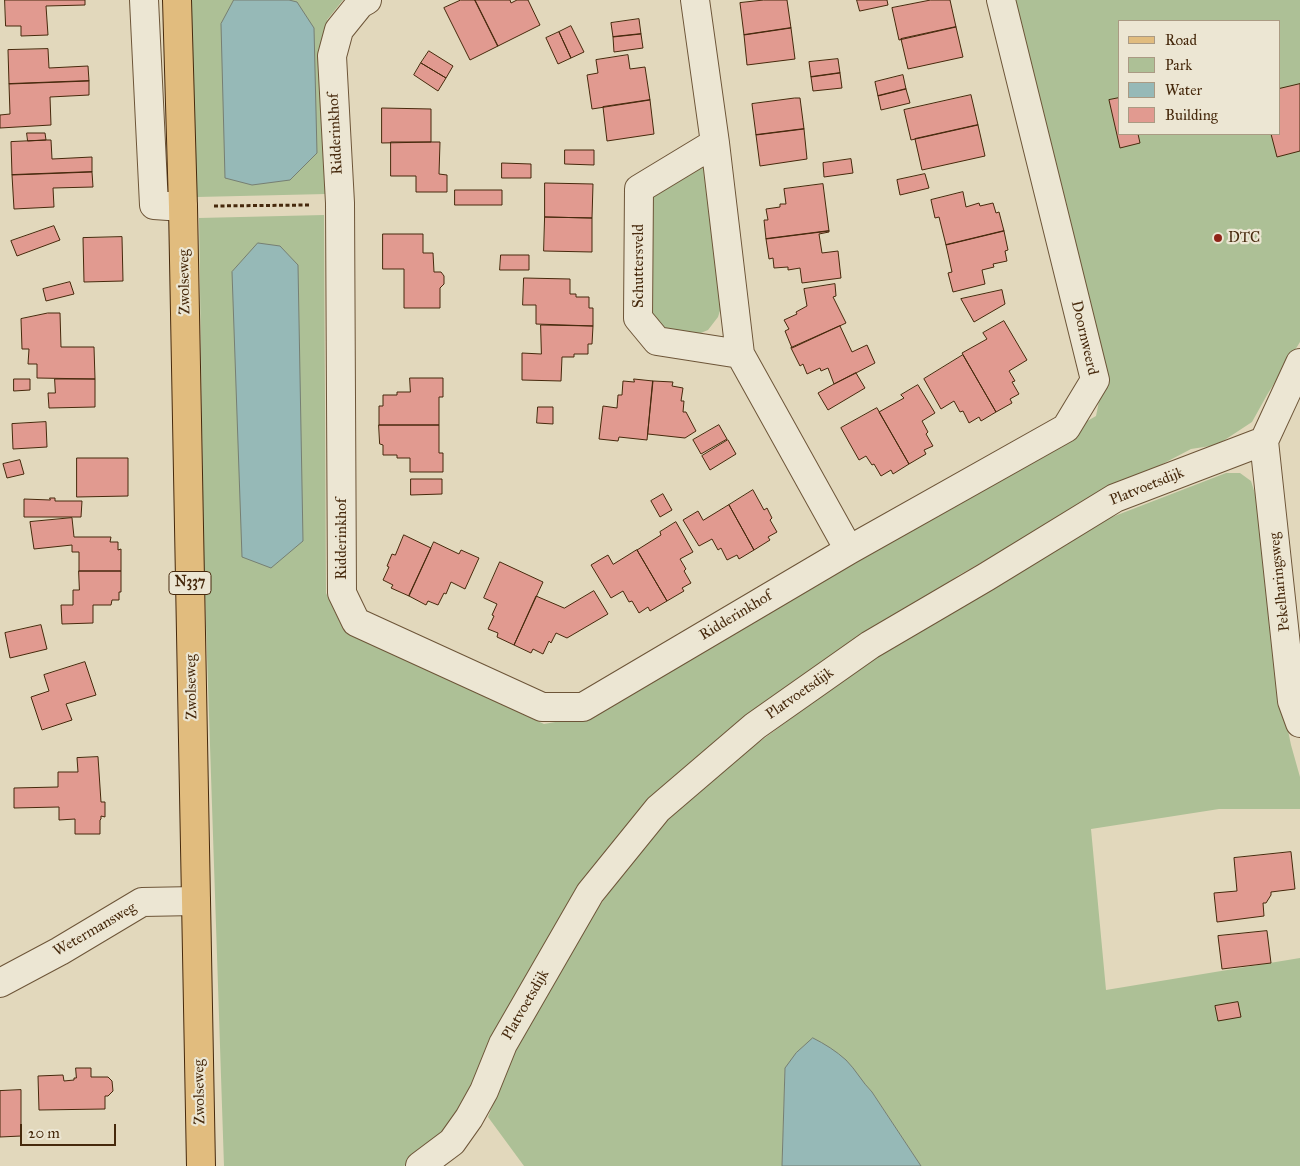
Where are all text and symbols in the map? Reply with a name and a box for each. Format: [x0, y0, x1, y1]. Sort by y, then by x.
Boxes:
legend [1118, 20, 1280, 135]
text: Road [1165, 31, 1197, 49]
text: Park [1165, 56, 1192, 74]
text: Water [1165, 81, 1202, 99]
street label: Ridderinkhof [325, 93, 347, 175]
text: Building [1165, 106, 1218, 124]
street label: Schuttersveld [630, 224, 648, 308]
place label: DTC [1228, 229, 1260, 247]
marker: DTC [1212, 232, 1224, 244]
street label: Zwolseweg [175, 249, 195, 315]
street label: Doornweerd [1067, 299, 1101, 377]
street label: Platvoetsdijk [1107, 464, 1187, 510]
street label: Ridderinkhof [333, 498, 351, 580]
street label: Pekelharingsweg [1266, 532, 1294, 632]
road number: N337 [169, 572, 211, 594]
street label: Ridderinkhof [696, 587, 776, 645]
street label: Zwolseweg [182, 654, 202, 720]
street label: Platvoetsdijk [763, 664, 837, 724]
street label: Wetermansweg [50, 899, 140, 961]
street label: Platvoetsdijk [499, 967, 553, 1043]
street label: Zwolseweg [190, 1059, 210, 1125]
scale bar [22, 1114, 119, 1146]
text: 20 m [28, 1124, 60, 1142]

